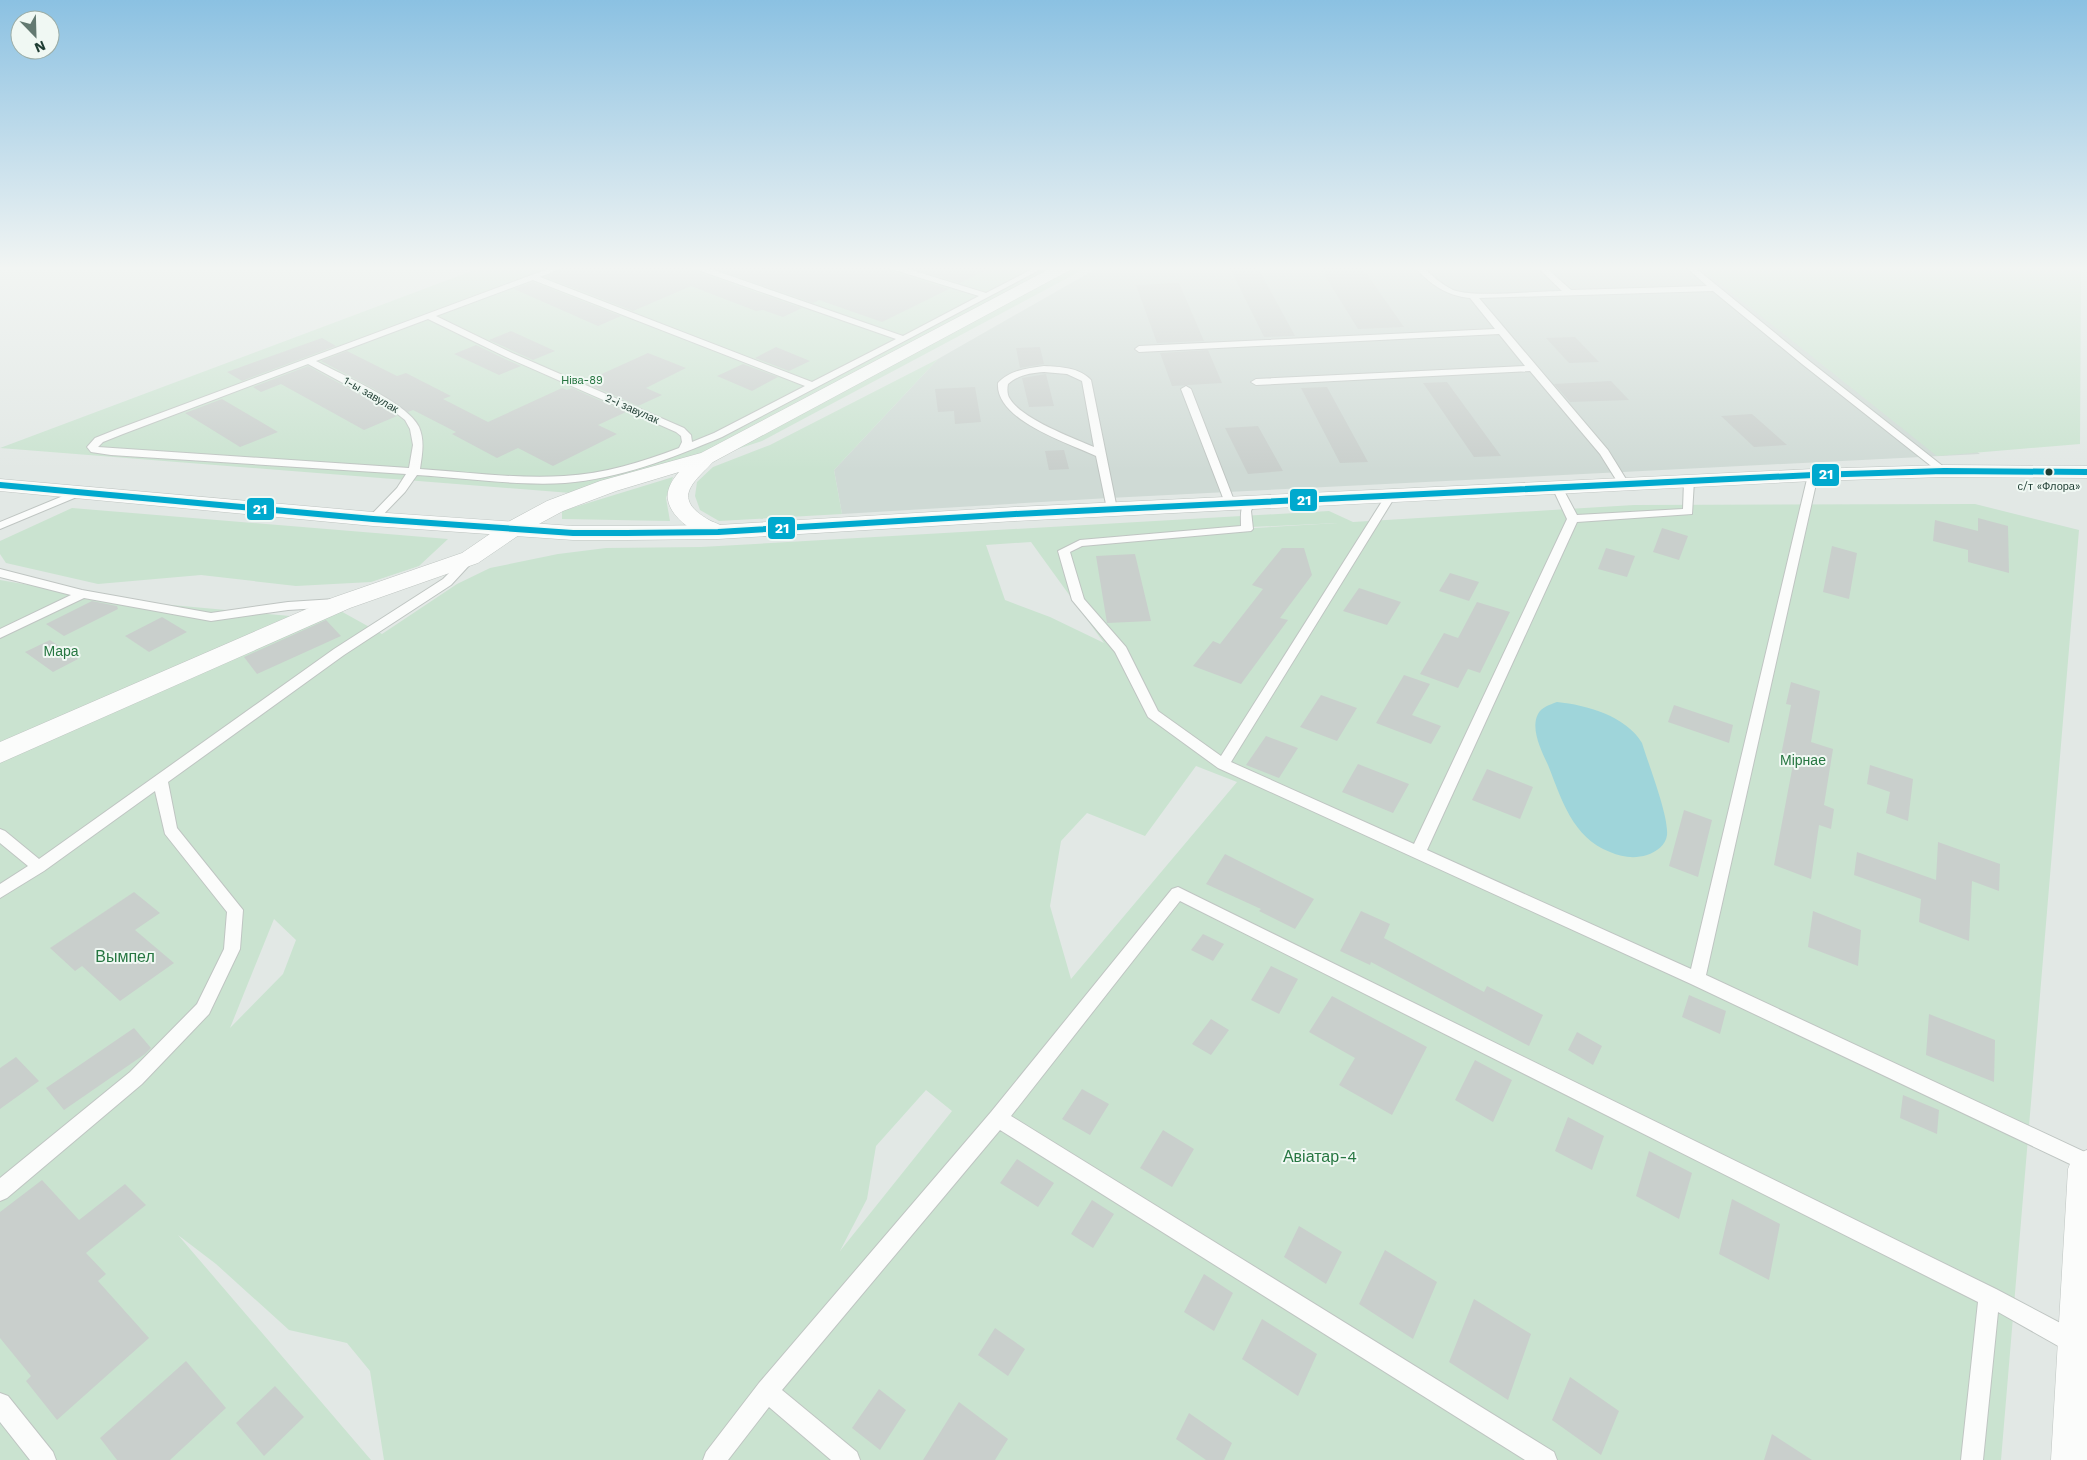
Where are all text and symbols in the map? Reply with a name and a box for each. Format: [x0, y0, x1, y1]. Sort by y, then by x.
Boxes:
north arrow [10, 10, 60, 60]
text: N [32, 38, 48, 56]
street label: 1-ы завулак [341, 374, 401, 416]
park label: Ніва-89 [561, 374, 603, 387]
street label: 2-і завулак [603, 391, 661, 427]
line badge: 21 [1811, 463, 1840, 487]
text: 21 [1819, 466, 1833, 482]
marker: с/т «Флора» [2044, 467, 2054, 477]
place label: с/т «Флора» [2018, 480, 2080, 493]
line badge: 21 [1289, 488, 1318, 512]
text: 21 [1297, 492, 1311, 508]
line badge: 21 [246, 497, 275, 521]
text: 21 [253, 501, 267, 517]
line badge: 21 [767, 516, 796, 540]
text: 21 [775, 520, 789, 536]
park label: Мара [43, 643, 79, 659]
park label: Мірнае [1780, 752, 1826, 768]
park label: Вымпел [95, 947, 155, 966]
park label: Авіатар-4 [1283, 1147, 1357, 1166]

